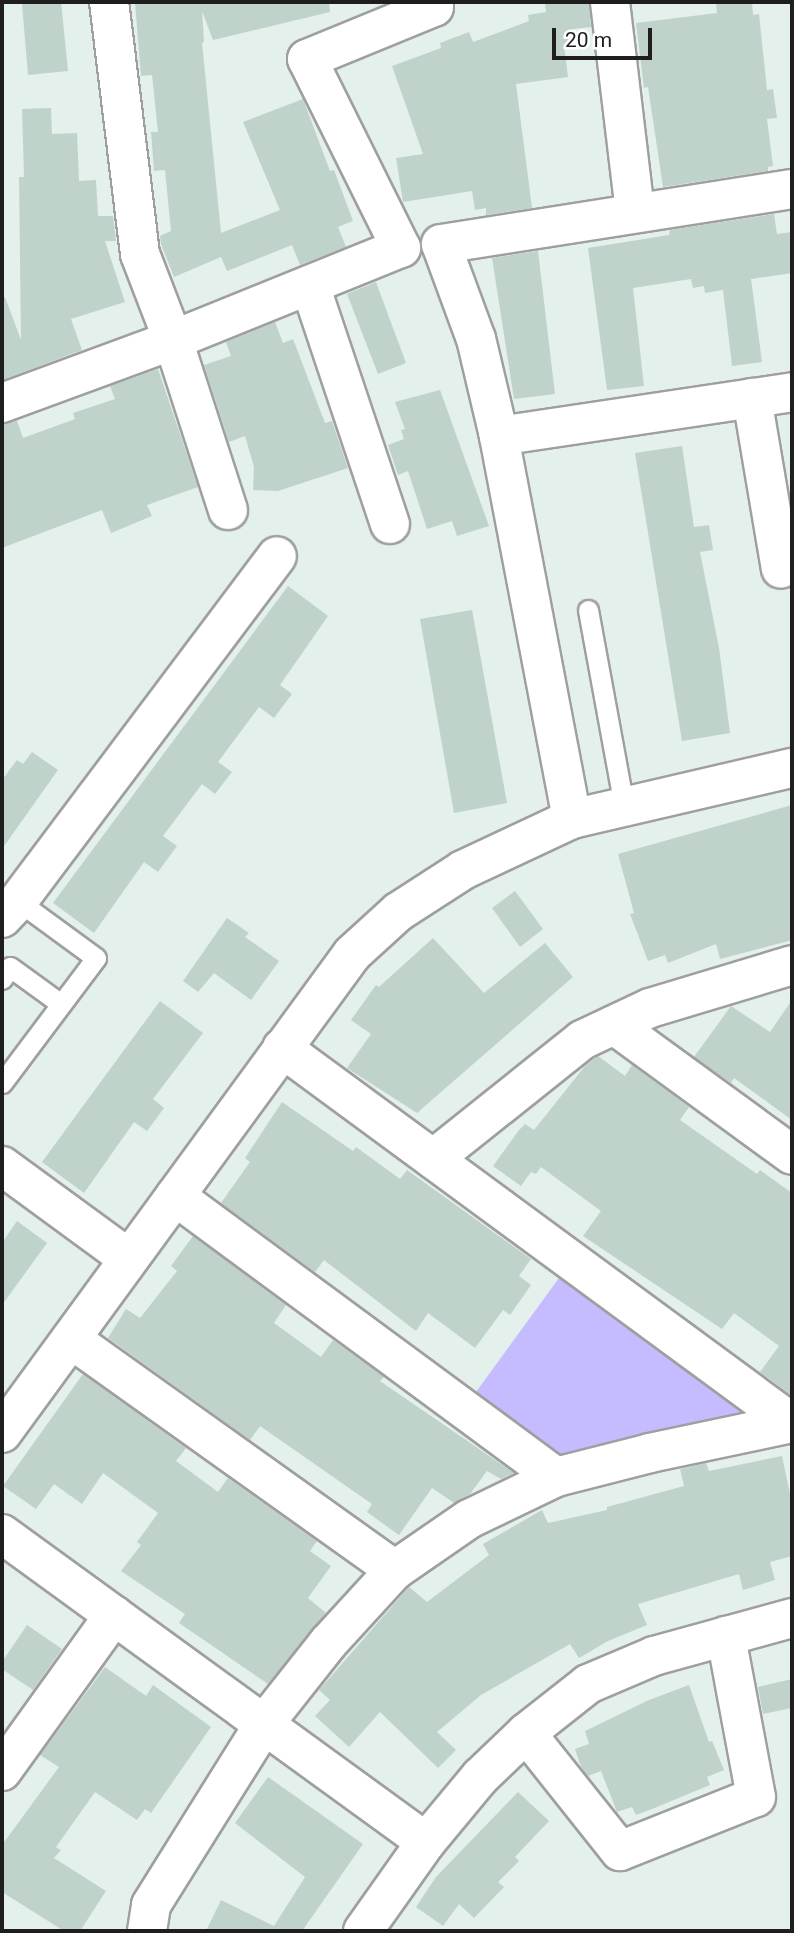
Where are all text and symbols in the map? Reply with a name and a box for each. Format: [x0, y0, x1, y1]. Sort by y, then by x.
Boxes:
scale bar [556, 14, 656, 58]
text: 20 m [565, 28, 612, 52]

